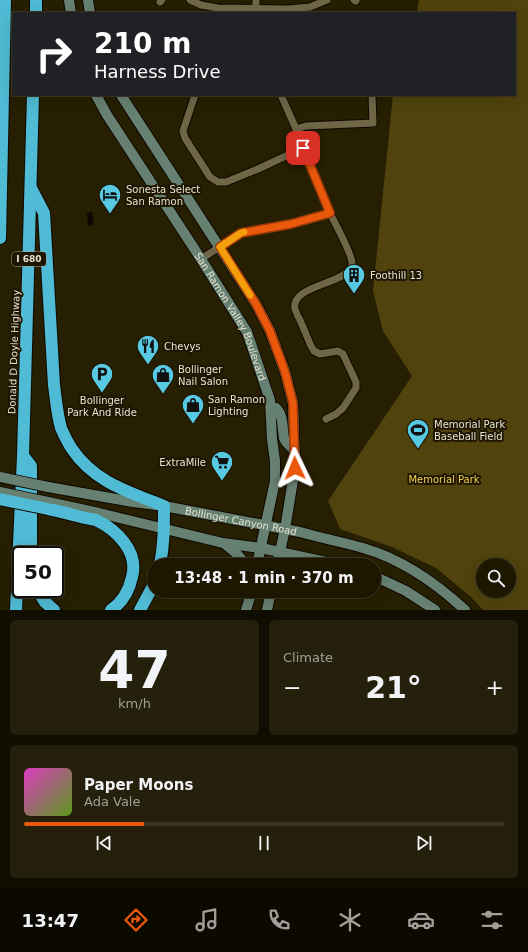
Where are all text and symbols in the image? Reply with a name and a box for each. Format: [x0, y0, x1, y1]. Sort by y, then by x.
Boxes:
text: 210 m [94, 27, 191, 60]
icon: right [28, 28, 80, 80]
text: Harness Drive [94, 61, 221, 82]
pin [286, 131, 320, 165]
icon: arrive [292, 137, 314, 159]
hotel icon: Sonesta Select San Ramon [97, 182, 123, 215]
place label: Sonesta Select San Ramon [126, 184, 200, 207]
street label: San Ramon Valley Boulevard [193, 250, 269, 382]
road number: I 680 [12, 252, 46, 266]
building icon: Foothill 13 [341, 262, 367, 295]
place label: Foothill 13 [370, 270, 422, 281]
street label: Donald D Doyle Highway [6, 290, 22, 414]
restaurant icon: Chevys [135, 333, 161, 366]
place label: Chevys [164, 341, 201, 352]
parking icon: Bollinger Park And Ride [89, 361, 115, 394]
shop icon: Bollinger Nail Salon [150, 362, 176, 395]
place label: Bollinger Nail Salon [178, 364, 228, 387]
shop icon: San Ramon Lighting [180, 392, 206, 425]
place label: San Ramon Lighting [208, 394, 265, 417]
place label: Bollinger Park And Ride [67, 395, 137, 418]
sports icon: Memorial Park Baseball Field [405, 417, 431, 450]
place label: Memorial Park Baseball Field [434, 419, 505, 442]
position arrow [274, 447, 316, 489]
supermarket icon: ExtraMile [209, 449, 235, 482]
place label: ExtraMile [159, 457, 206, 468]
park label: Memorial Park [408, 474, 480, 485]
street label: Bollinger Canyon Road [184, 505, 298, 537]
speed limit sign: 50 [12, 546, 64, 598]
map controls [476, 558, 516, 598]
button: search [476, 558, 516, 598]
text: 13:48 · 1 min · 370 m [174, 569, 354, 587]
text: 47 [98, 640, 171, 700]
text: Climate [283, 650, 333, 665]
text: 21° [365, 670, 422, 705]
text: − [283, 675, 301, 700]
text: + [486, 675, 504, 700]
text: km/h [118, 696, 151, 711]
text: Paper Moons [84, 776, 193, 794]
text: Ada Vale [84, 794, 140, 809]
icon: previous [93, 832, 115, 854]
icon: pause [253, 832, 275, 854]
icon: next [413, 832, 435, 854]
icon: directions [122, 906, 150, 934]
icon: music [193, 906, 221, 934]
icon: phone [265, 906, 293, 934]
icon: climate [336, 906, 364, 934]
icon: car [407, 906, 435, 934]
icon: filters [478, 906, 506, 934]
text: 13:47 [22, 910, 79, 931]

